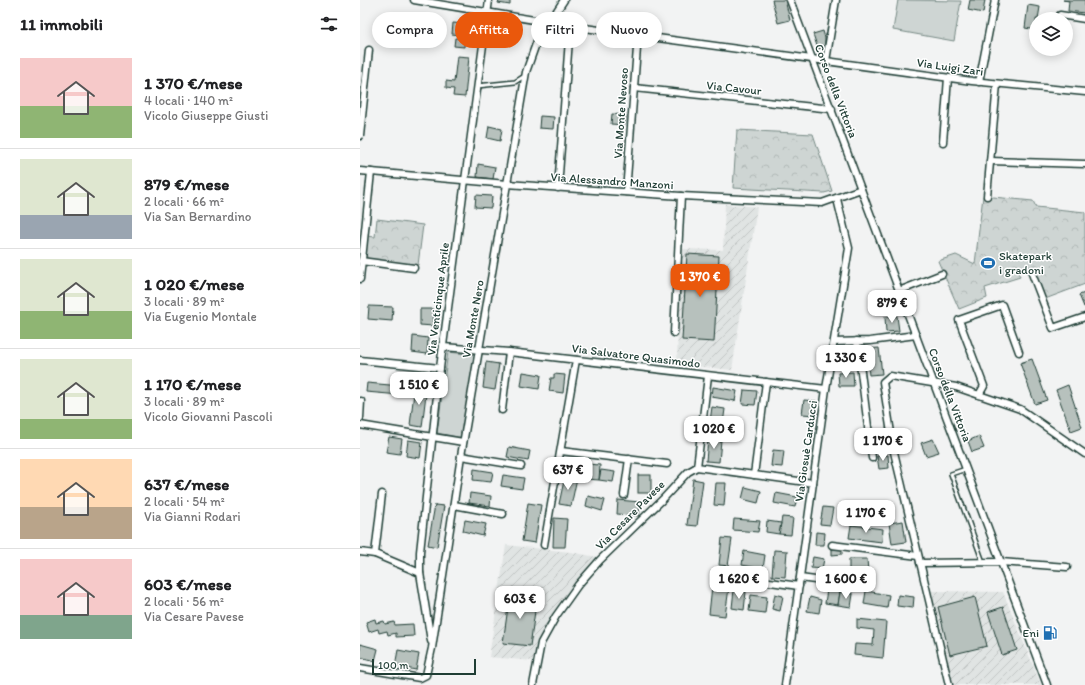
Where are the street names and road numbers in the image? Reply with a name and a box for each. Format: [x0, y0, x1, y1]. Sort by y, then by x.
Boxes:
street label: Corso della Vittoria [812, 42, 860, 140]
street label: Via Luigi Zari [916, 55, 984, 79]
street label: Via Monte Nevoso [611, 67, 631, 159]
street label: Via Cavour [706, 78, 763, 98]
street label: Via Alessandro Manzoni [550, 170, 674, 192]
street label: Via Venticinque Aprile [424, 242, 452, 356]
street label: Via Monte Nero [459, 279, 487, 359]
street label: Via Salvatore Quasimodo [571, 341, 701, 371]
street label: Corso della Vittoria [926, 346, 974, 444]
street label: Via Giosuè Carducci [792, 399, 820, 503]
street label: Via Cesare Pavese [592, 477, 668, 553]

